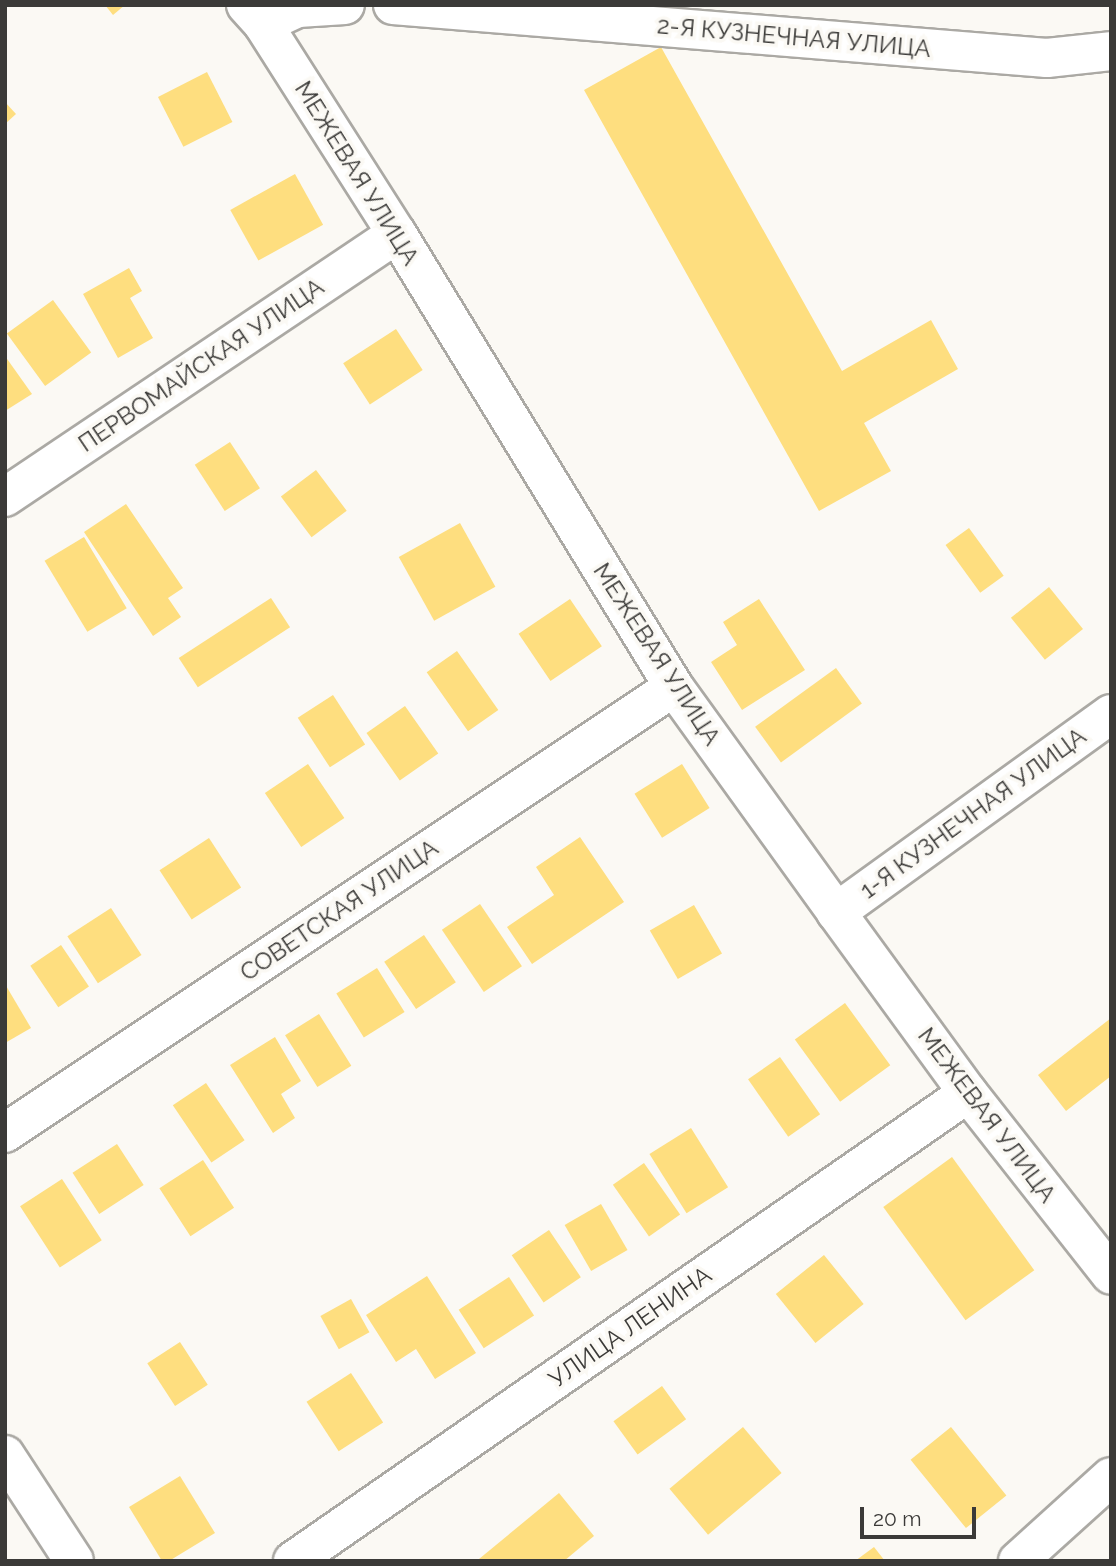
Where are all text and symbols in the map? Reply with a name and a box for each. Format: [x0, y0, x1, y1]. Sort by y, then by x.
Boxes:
street label: 2-Я КУЗНЕЧНАЯ УЛИЦА [656, 11, 932, 63]
street label: МЕЖЕВАЯ УЛИЦА [289, 76, 425, 270]
street label: ПЕРВОМАЙСКАЯ УЛИЦА [73, 272, 329, 458]
street label: МЕЖЕВАЯ УЛИЦА [587, 557, 727, 751]
street label: 1-Я КУЗНЕЧНАЯ УЛИЦА [854, 721, 1092, 905]
street label: СОВЕТСКАЯ УЛИЦА [235, 833, 443, 987]
street label: МЕЖЕВАЯ УЛИЦА [912, 1022, 1062, 1208]
street label: УЛИЦА ЛЕНИНА [543, 1260, 717, 1394]
scale bar [864, 1492, 979, 1536]
text: 20 m [873, 1506, 921, 1531]

